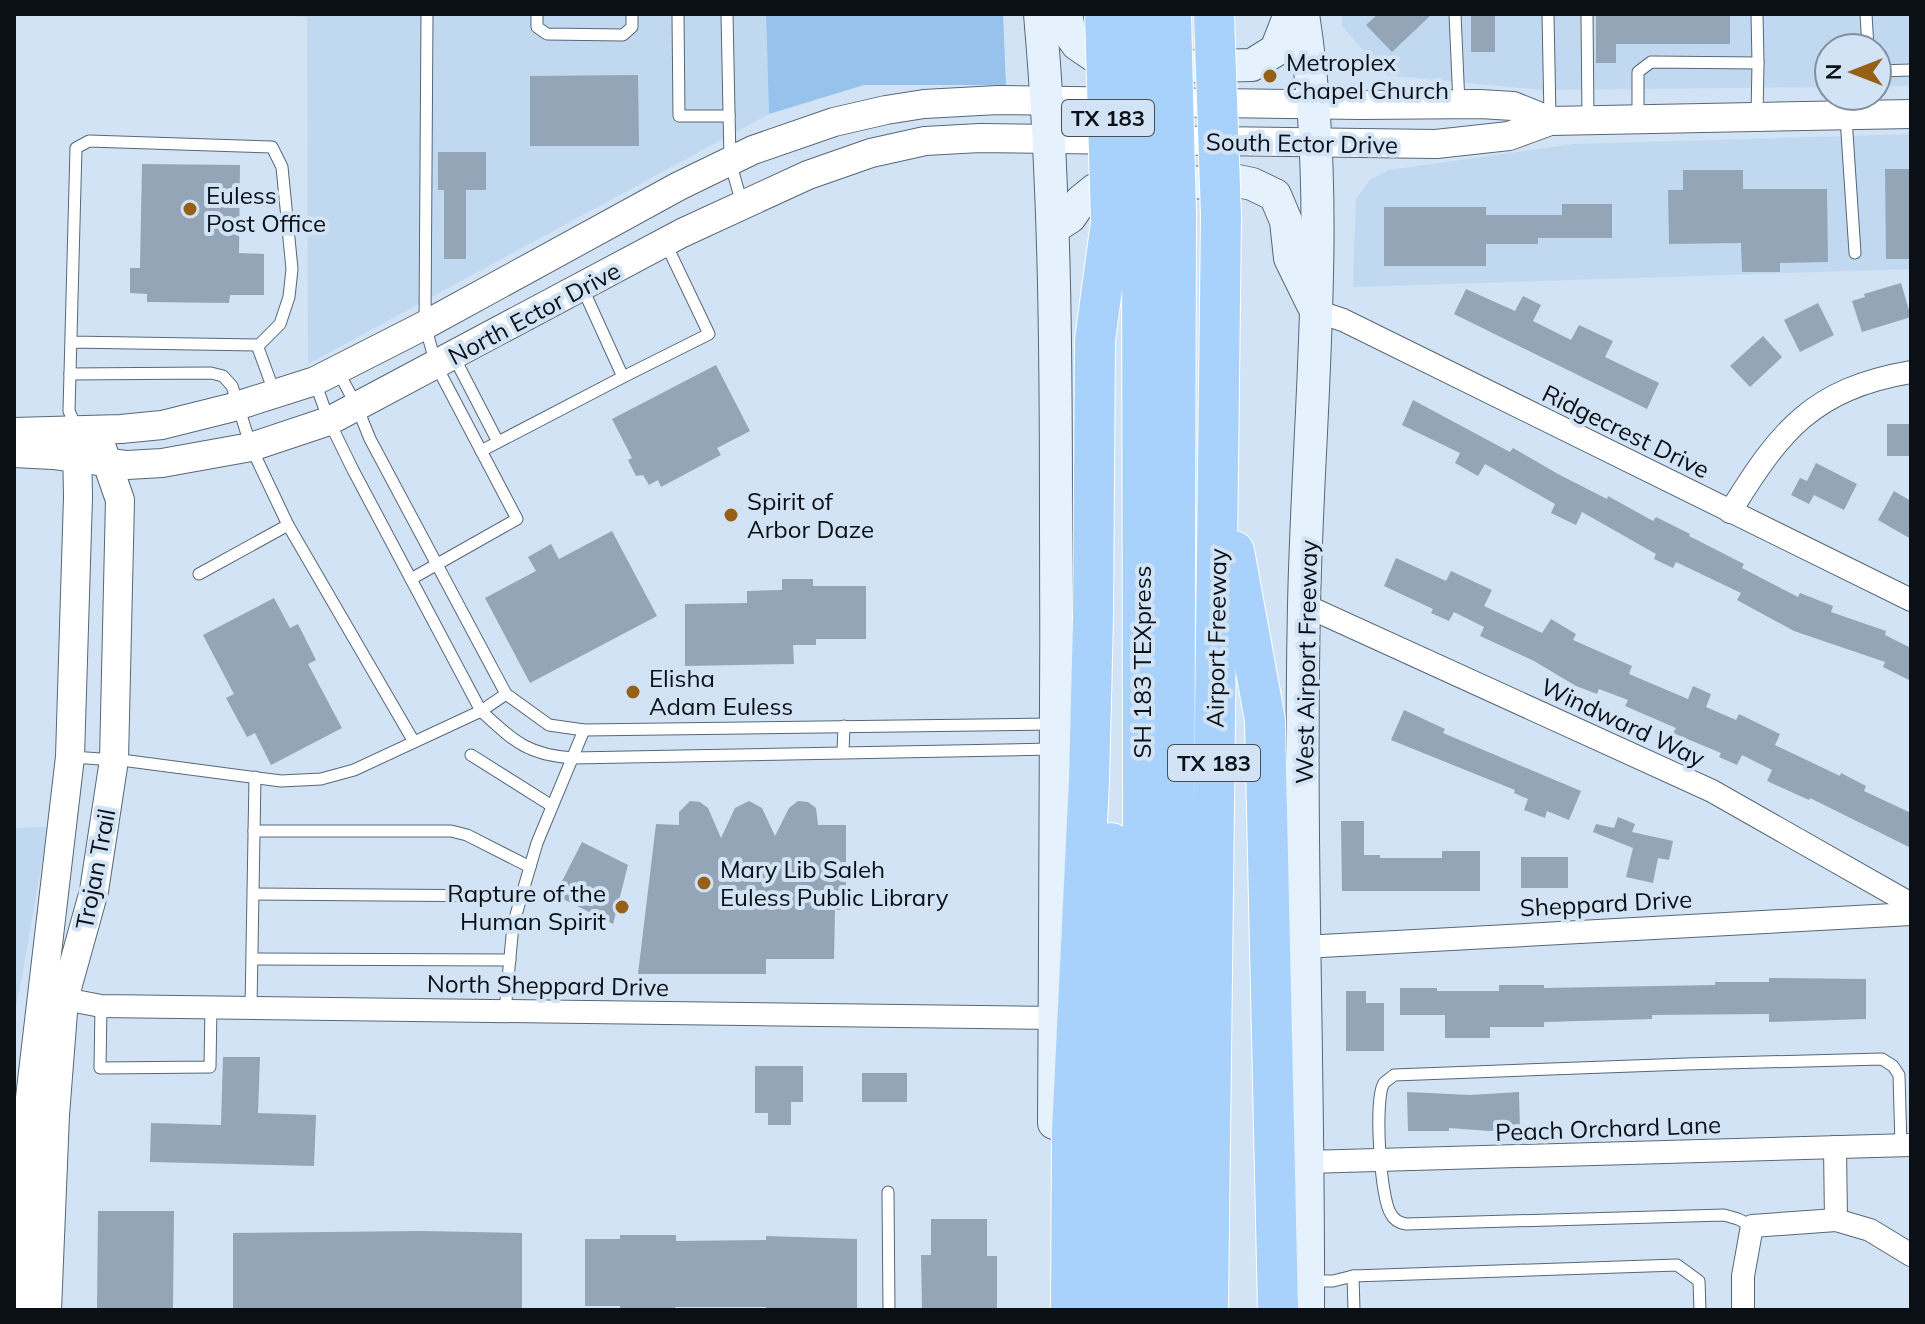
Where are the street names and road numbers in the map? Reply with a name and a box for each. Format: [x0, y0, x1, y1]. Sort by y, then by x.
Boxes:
road number: TX 183 [1062, 100, 1154, 136]
street label: South Ector Drive [1206, 126, 1398, 160]
street label: North Ector Drive [443, 255, 625, 371]
street label: Ridgecrest Drive [1538, 378, 1714, 484]
street label: West Airport Freeway [1289, 539, 1323, 784]
street label: Airport Freeway [1199, 548, 1233, 728]
street label: SH 183 TEXpress [1127, 566, 1157, 758]
street label: Windward Way [1536, 671, 1710, 773]
road number: TX 183 [1168, 745, 1260, 781]
street label: Trojan Trail [69, 806, 121, 932]
street label: Sheppard Drive [1519, 884, 1693, 922]
street label: North Sheppard Drive [427, 968, 669, 1002]
street label: Peach Orchard Lane [1495, 1109, 1721, 1147]

